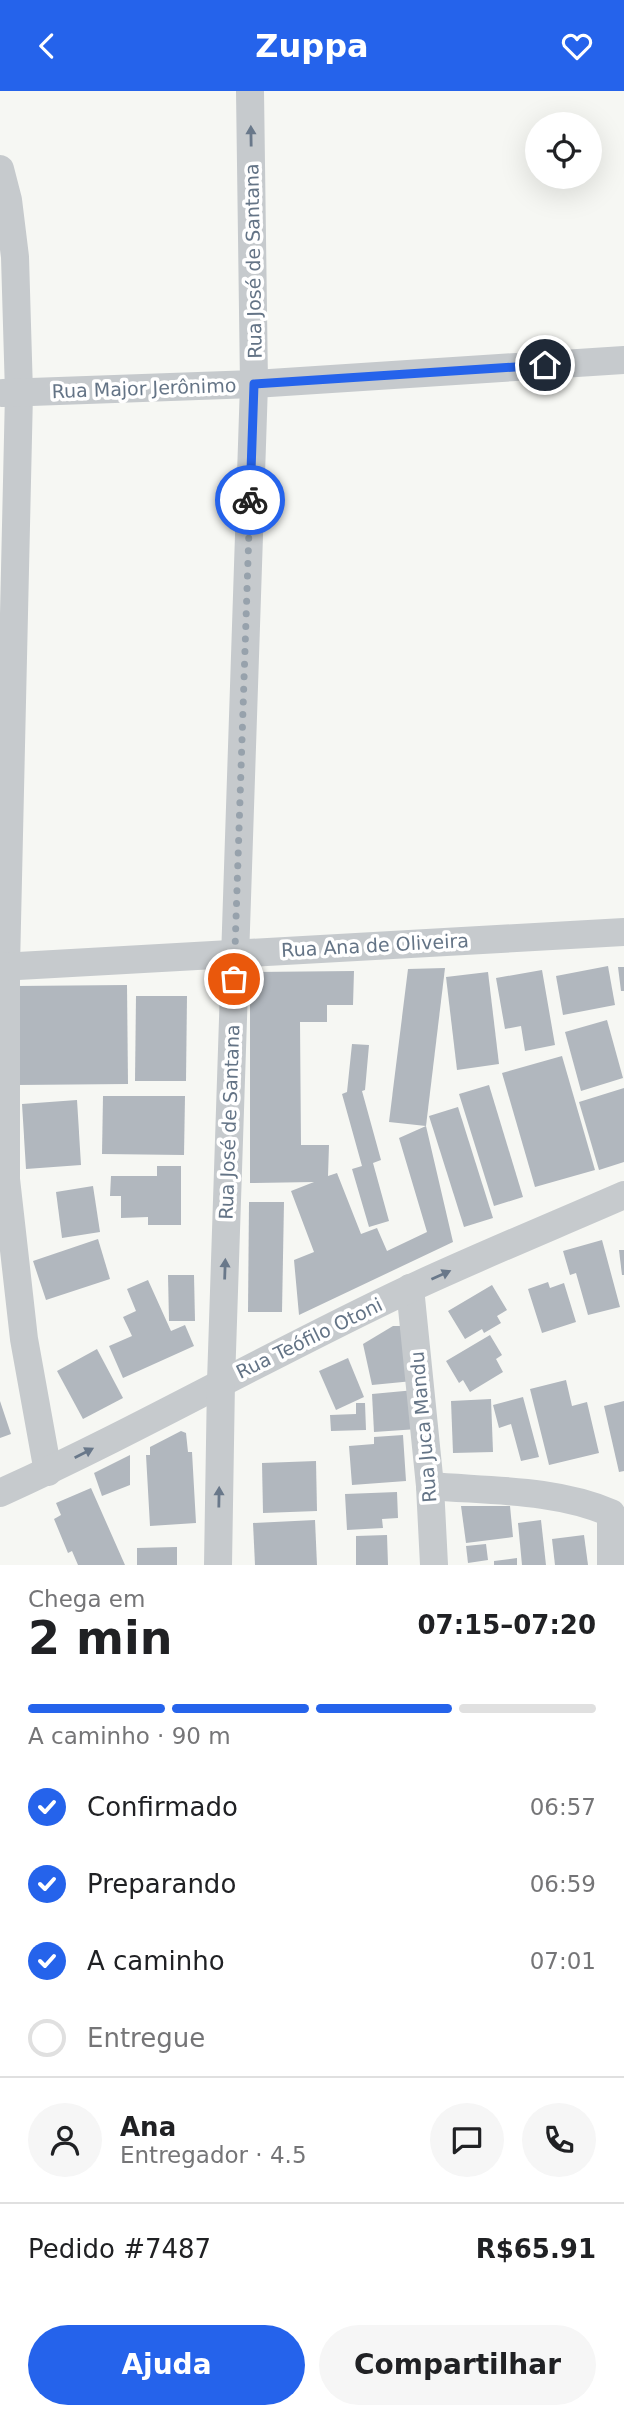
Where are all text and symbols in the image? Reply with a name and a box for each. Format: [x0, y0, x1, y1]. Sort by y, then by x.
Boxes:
icon: back [28, 27, 66, 65]
text: Zuppa [255, 27, 369, 65]
icon: heart [558, 27, 596, 65]
map controls [525, 112, 602, 189]
button: locate [525, 112, 602, 189]
one-way arrow [245, 125, 257, 147]
street label: Rua José de Santana [240, 163, 266, 359]
pin [515, 335, 575, 395]
icon: home [526, 346, 564, 384]
street label: Rua Major Jerônimo [51, 374, 237, 402]
courier [215, 465, 285, 535]
icon: bike [231, 481, 269, 519]
street label: Rua Ana de Oliveira [281, 929, 469, 961]
pin [204, 949, 264, 1009]
icon: bag [215, 960, 253, 998]
street label: Rua José de Santana [215, 1024, 243, 1220]
one-way arrow [219, 1258, 230, 1280]
one-way arrow [430, 1269, 451, 1280]
street label: Rua Teófilo Otoni [232, 1293, 386, 1383]
street label: Rua Juca Mandu [405, 1350, 441, 1504]
one-way arrow [74, 1448, 94, 1460]
one-way arrow [213, 1486, 225, 1508]
text: Chega em [28, 1586, 145, 1612]
text: 07:15–07:20 [417, 1610, 596, 1640]
text: 2 min [28, 1611, 172, 1665]
text: A caminho · 90 m [28, 1723, 231, 1749]
icon: check [28, 1788, 66, 1826]
text: Confirmado [87, 1792, 238, 1822]
text: 06:57 [530, 1794, 596, 1820]
icon: check [28, 1865, 66, 1903]
text: Preparando [87, 1869, 236, 1899]
text: 06:59 [530, 1871, 596, 1897]
icon: check [28, 1942, 66, 1980]
text: A caminho [87, 1946, 225, 1976]
text: 07:01 [530, 1948, 596, 1974]
text: Entregue [87, 2023, 205, 2053]
button: person [28, 2103, 102, 2177]
button: chat [430, 2103, 504, 2177]
button: phone [522, 2103, 596, 2177]
text: Ana [120, 2112, 176, 2142]
text: Entregador · 4.5 [120, 2142, 307, 2168]
text: Pedido #7487 [28, 2234, 211, 2264]
text: R$65.91 [476, 2234, 596, 2264]
button: Ajuda [28, 2325, 305, 2405]
button: Compartilhar [319, 2325, 596, 2405]

